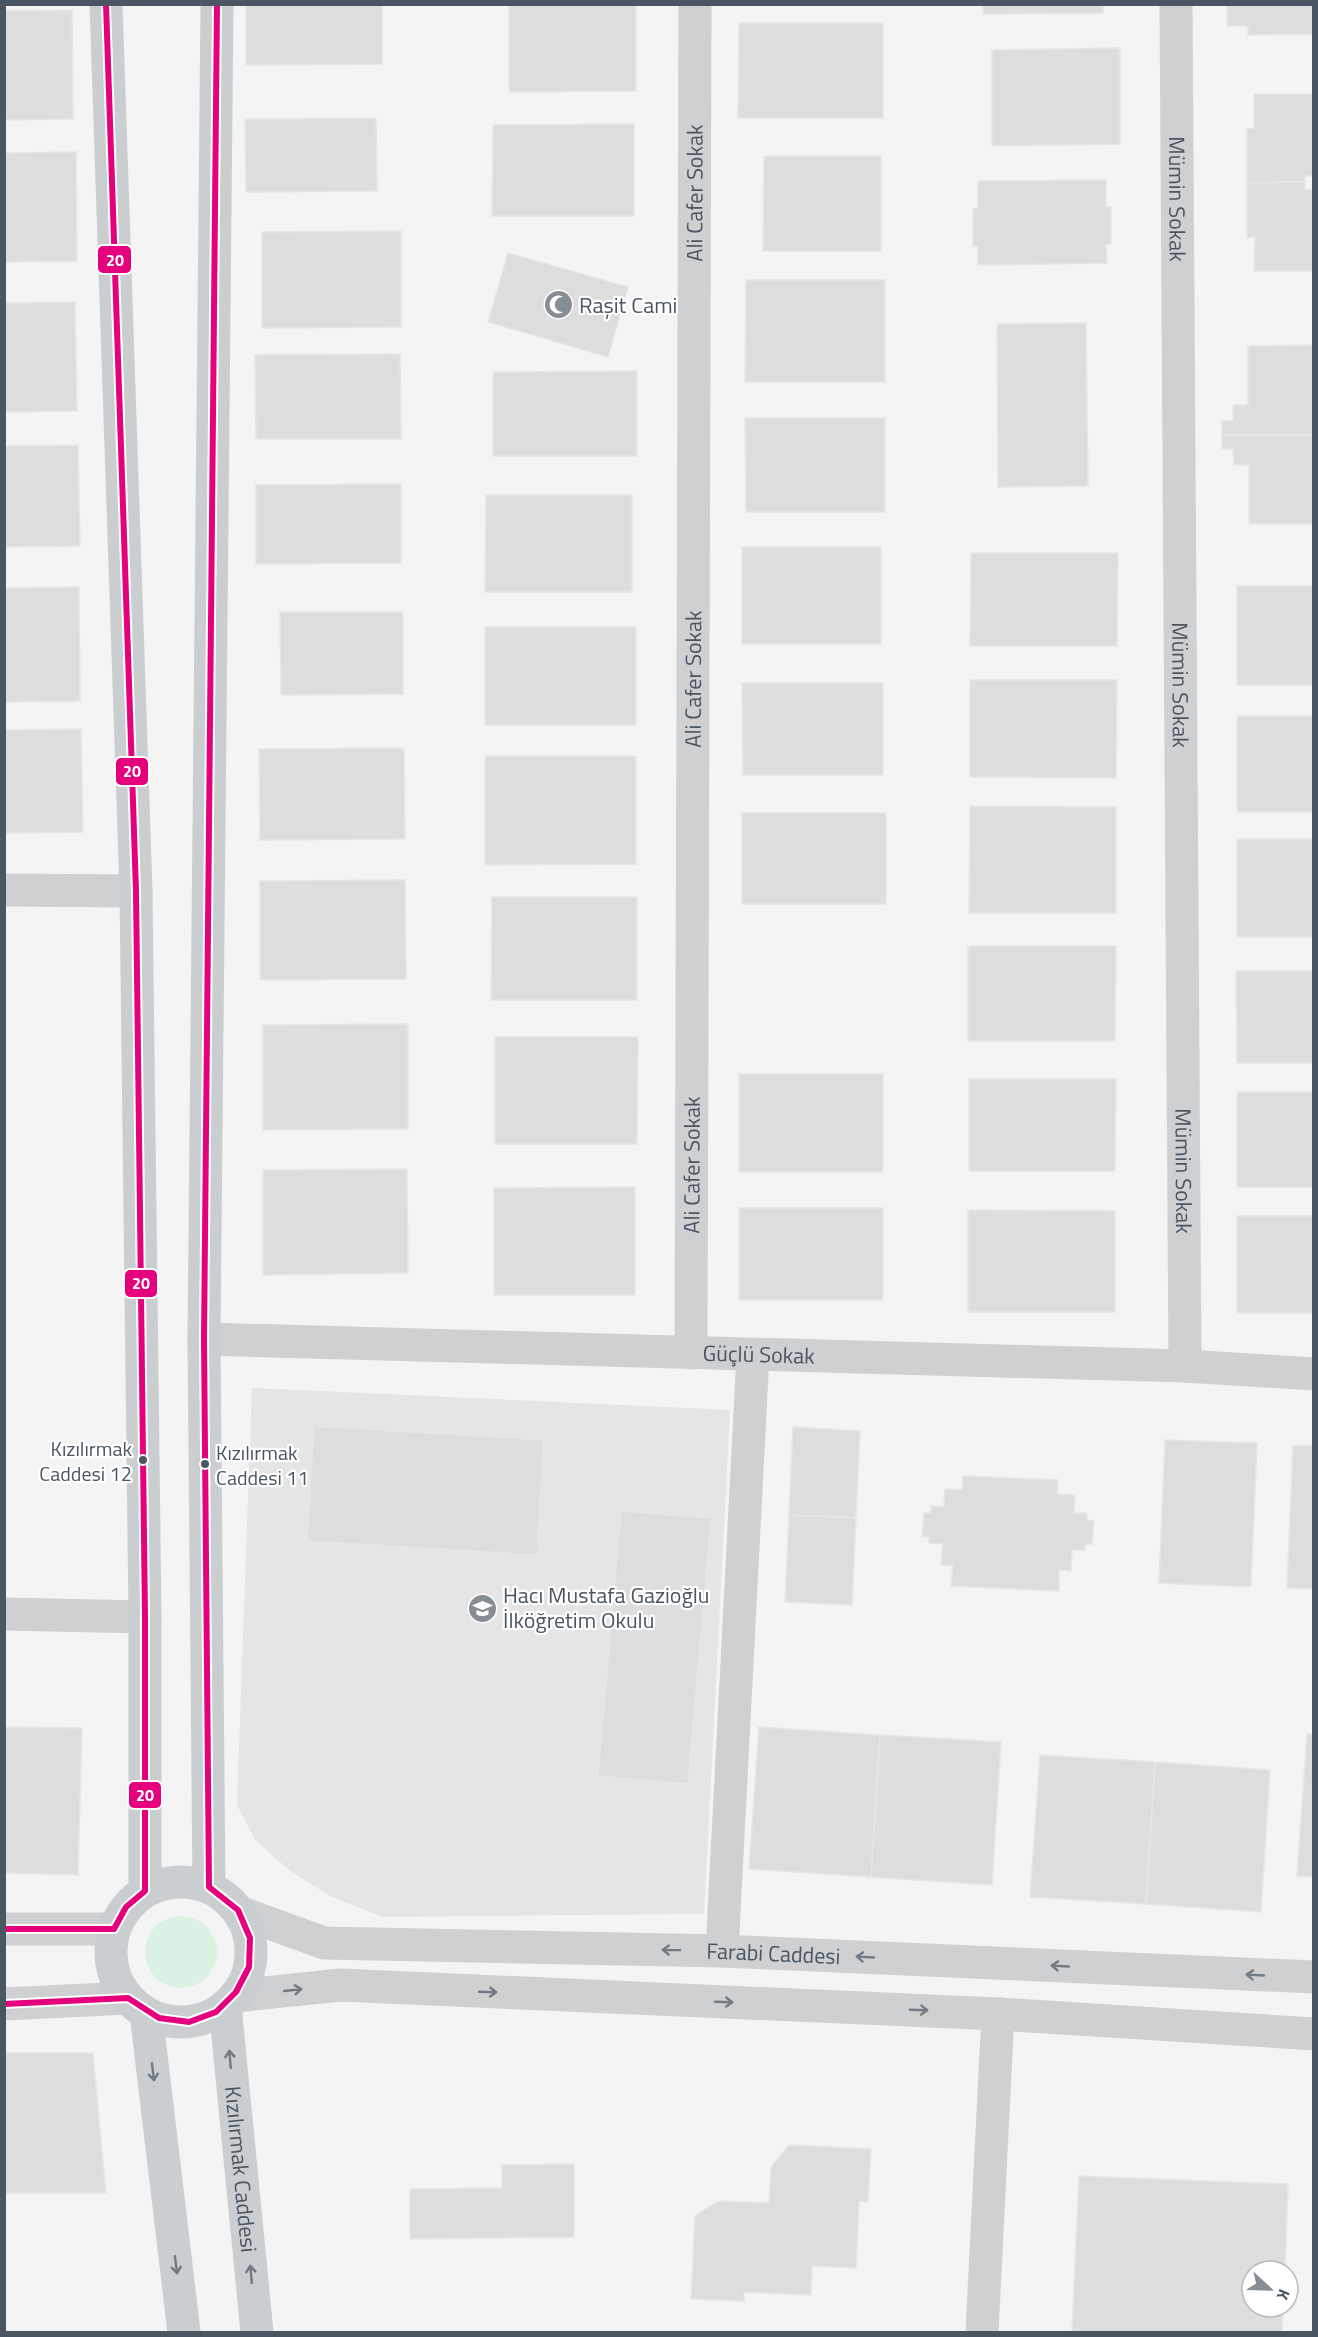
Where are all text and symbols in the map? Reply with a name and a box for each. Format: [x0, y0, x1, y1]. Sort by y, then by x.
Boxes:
street label: Ali Cafer Sokak [677, 124, 712, 262]
street label: Mümin Sokak [1160, 136, 1195, 262]
line badge: 20 [97, 245, 132, 274]
text: 20 [106, 248, 124, 272]
place label: Raşit Cami [579, 288, 677, 322]
mosque icon: Raşit Cami [542, 289, 574, 321]
street label: Ali Cafer Sokak [676, 610, 710, 748]
street label: Mümin Sokak [1163, 622, 1198, 748]
line badge: 20 [115, 757, 149, 786]
text: 20 [123, 759, 141, 783]
street label: Ali Cafer Sokak [674, 1096, 709, 1234]
street label: Mümin Sokak [1166, 1108, 1201, 1234]
line badge: 20 [124, 1269, 158, 1298]
text: 20 [132, 1271, 150, 1295]
street label: Güçlü Sokak [702, 1336, 816, 1373]
place label: Kızılırmak Caddesi 12 [39, 1433, 132, 1489]
place label: Kızılırmak Caddesi 11 [216, 1437, 309, 1493]
marker: Kızılırmak Caddesi 12 [137, 1454, 149, 1466]
marker: Kızılırmak Caddesi 11 [199, 1458, 211, 1470]
place label: Hacı Mustafa Gazioğlu İlköğretim Okulu [503, 1578, 710, 1637]
school or university icon: Hacı Mustafa Gazioğlu İlköğretim Okulu [466, 1592, 498, 1624]
line badge: 20 [128, 1781, 162, 1809]
text: 20 [136, 1783, 154, 1807]
street label: Farabi Caddesi [706, 1934, 841, 1973]
one-way arrow [661, 1944, 681, 1956]
one-way arrow [856, 1952, 876, 1963]
one-way arrow [1051, 1961, 1071, 1972]
one-way arrow [1246, 1969, 1266, 1980]
one-way arrow [282, 1985, 302, 1996]
one-way arrow [477, 1986, 497, 1997]
one-way arrow [714, 1996, 734, 2008]
one-way arrow [909, 2005, 929, 2016]
one-way arrow [224, 2050, 235, 2070]
one-way arrow [148, 2061, 159, 2081]
street label: Kızılırmak Caddesi [216, 2084, 266, 2254]
one-way arrow [171, 2255, 182, 2275]
north arrow [1240, 2259, 1300, 2319]
one-way arrow [245, 2265, 256, 2285]
text: K [1271, 2286, 1297, 2304]

